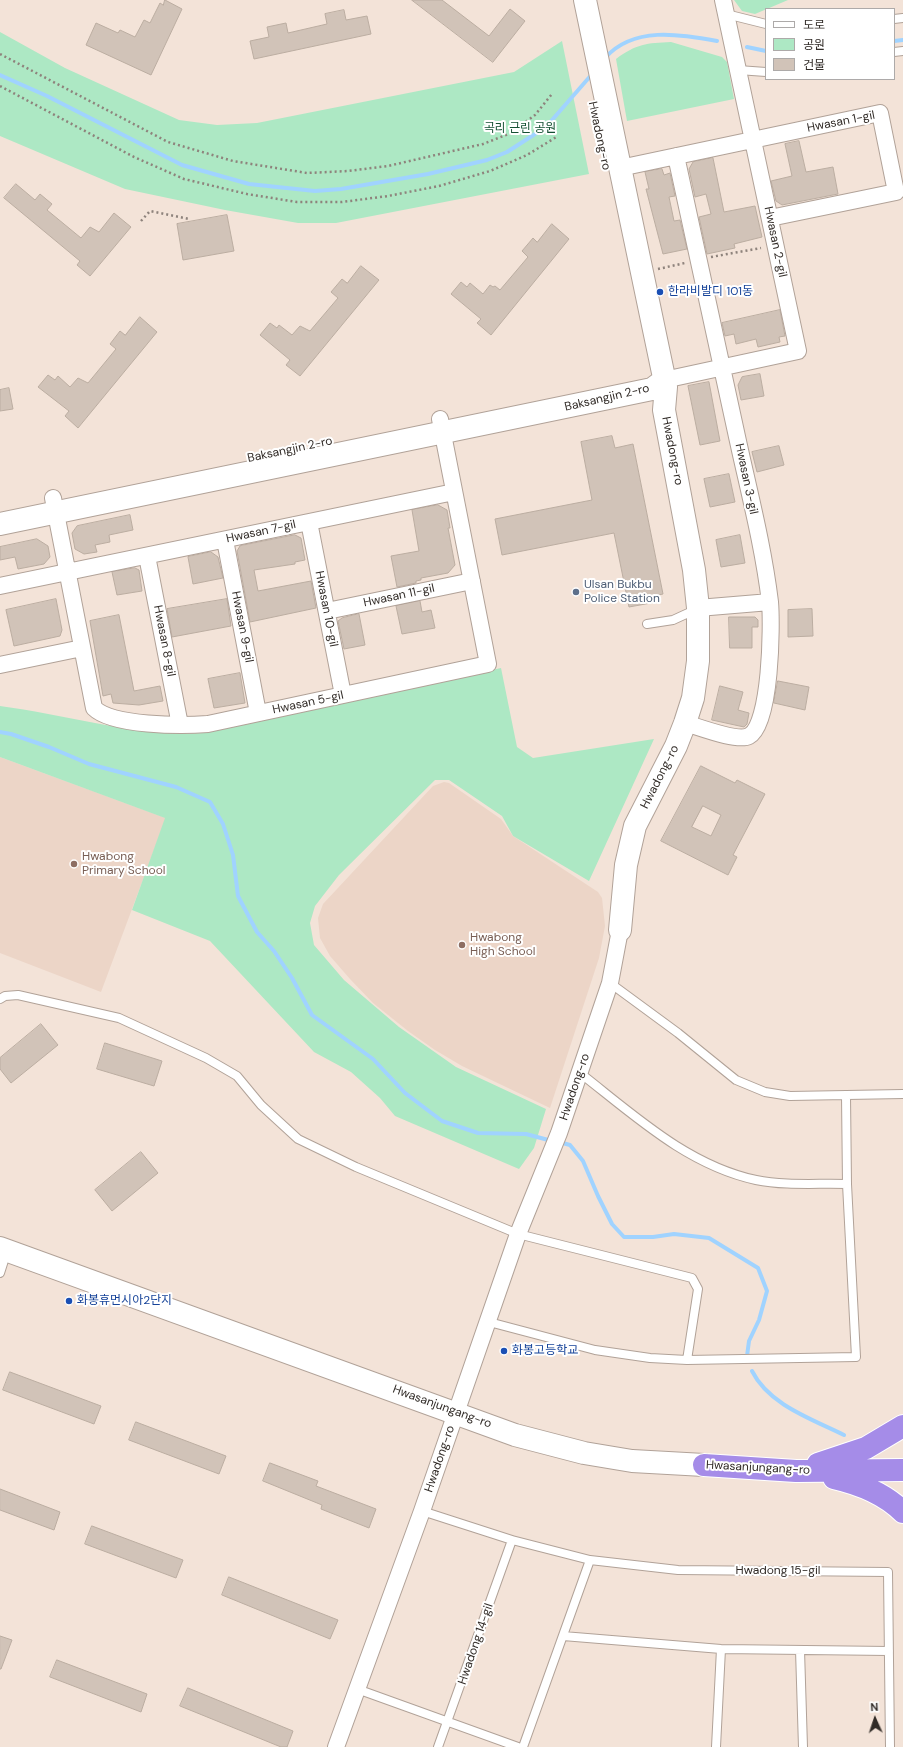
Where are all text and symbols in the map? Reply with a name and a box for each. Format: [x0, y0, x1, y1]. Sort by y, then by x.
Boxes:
legend [765, 8, 895, 80]
text: 도로 [803, 17, 825, 33]
text: 공원 [803, 37, 825, 53]
text: 건물 [803, 57, 825, 73]
street label: Hwadong-ro [585, 100, 613, 172]
street label: Hwasan 1-gil [806, 108, 876, 136]
park label: 곡리 근린 공원 [484, 122, 556, 136]
street label: Hwasan 2-gil [760, 205, 790, 279]
place label: 한라비발디 101동 [668, 285, 753, 299]
marker: 한라비발디 101동 [655, 287, 665, 297]
street label: Baksangjin 2-ro [563, 381, 651, 415]
street label: Hwadong-ro [658, 415, 686, 487]
street label: Baksangjin 2-ro [246, 434, 334, 466]
street label: Hwasan 3-gil [731, 442, 761, 516]
street label: Hwasan 7-gil [225, 518, 297, 546]
street label: Hwasan 10-gil [312, 570, 340, 648]
place label: Ulsan Bukbu Police Station [584, 578, 660, 606]
street label: Hwasan 11-gil [362, 581, 436, 611]
marker: Ulsan Bukbu Police Station [571, 587, 581, 597]
street label: Hwasan 9-gil [228, 590, 256, 664]
street label: Hwasan 8-gil [150, 604, 178, 678]
street label: Hwasan 5-gil [271, 688, 345, 718]
street label: Hwadong-ro [638, 743, 682, 811]
place label: Hwabong Primary School [82, 850, 165, 878]
marker: Hwabong Primary School [69, 859, 79, 869]
place label: Hwabong High School [470, 931, 535, 959]
marker: Hwabong High School [457, 940, 467, 950]
street label: Hwadong-ro [557, 1052, 593, 1122]
place label: 화봉휴먼시아2단지 [77, 1294, 172, 1308]
marker: 화봉휴먼시아2단지 [64, 1296, 74, 1306]
place label: 화봉고등학교 [512, 1344, 578, 1358]
marker: 화봉고등학교 [499, 1346, 509, 1356]
street label: Hwasanjungang-ro [390, 1382, 494, 1432]
street label: Hwadong-ro [422, 1424, 458, 1494]
street label: Hwasanjungang-ro [706, 1458, 810, 1478]
street label: Hwadong 15-gil [736, 1564, 820, 1578]
street label: Hwadong 14-gil [455, 1602, 497, 1686]
north arrow [855, 1699, 895, 1739]
text: N [870, 1700, 879, 1714]

